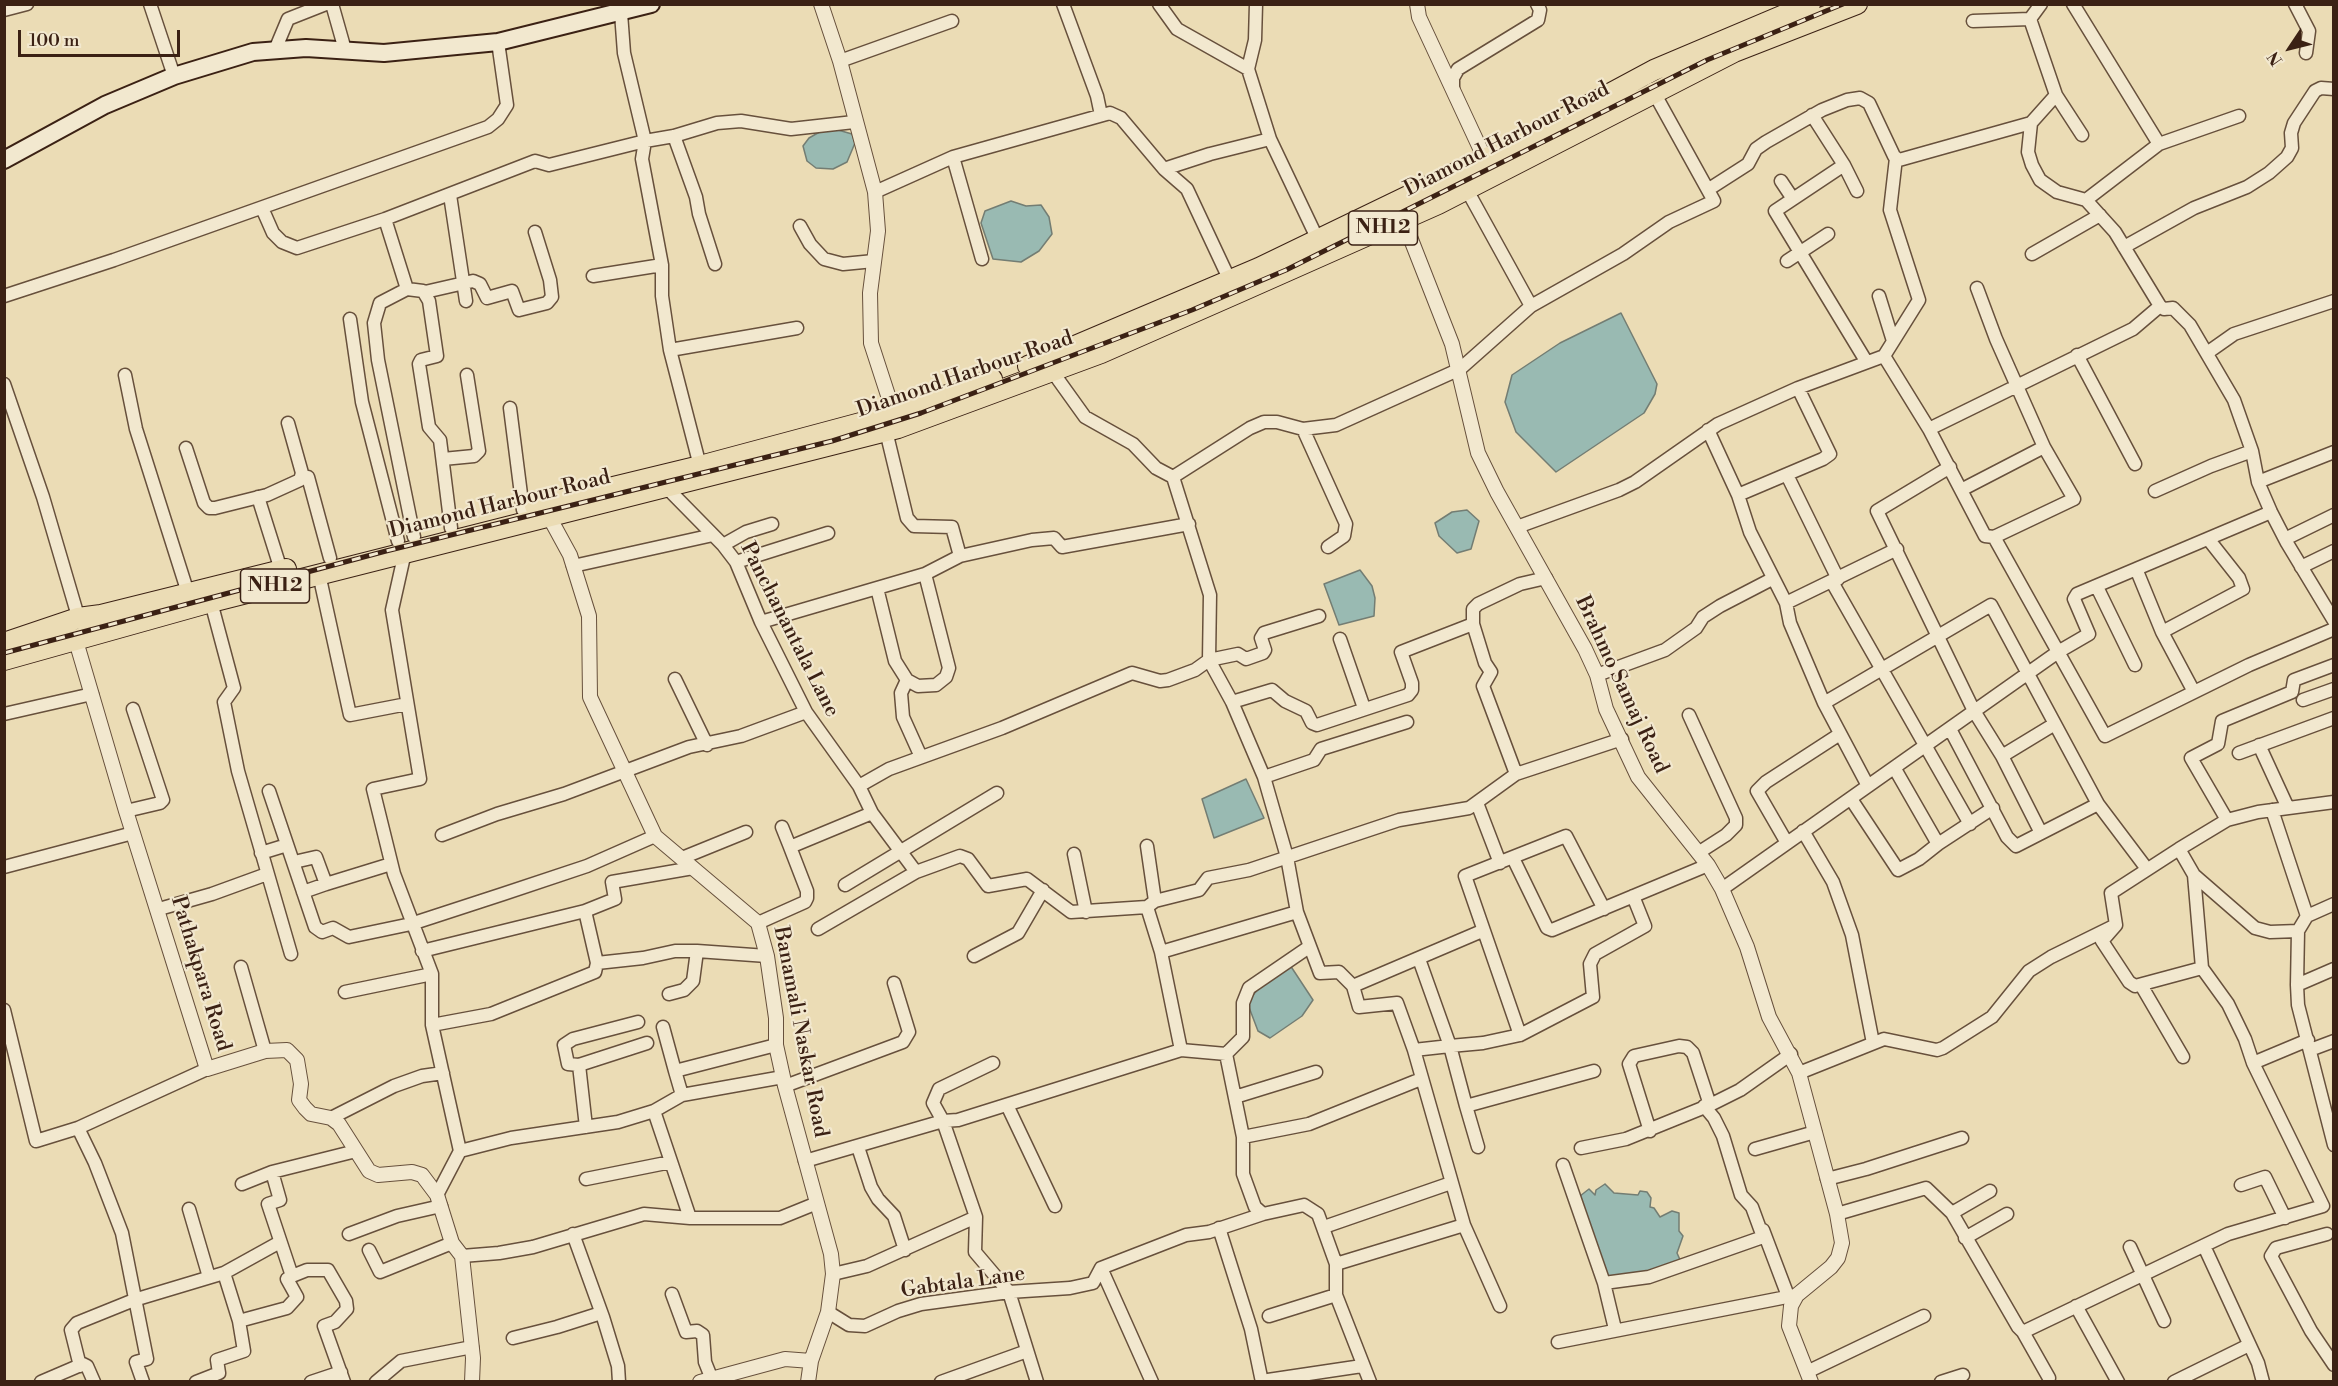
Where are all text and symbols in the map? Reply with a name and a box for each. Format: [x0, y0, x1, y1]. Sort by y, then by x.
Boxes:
scale bar [21, 18, 183, 56]
north arrow [2260, 18, 2320, 78]
text: 100 m [29, 29, 80, 52]
text: N [2263, 47, 2287, 69]
street label: Diamond Harbour Road [1400, 77, 1614, 203]
road number: NH12 [1348, 211, 1418, 245]
street label: Diamond Harbour Road [854, 326, 1076, 424]
street label: Diamond Harbour Road [387, 465, 613, 545]
street label: Panchanantala Lane [734, 538, 844, 722]
road number: NH12 [240, 569, 310, 603]
street label: Brahmo Samaj Road [1569, 592, 1673, 778]
street label: Pathakpara Road [164, 893, 236, 1055]
street label: Banamali Naskar Road [767, 924, 833, 1140]
street label: Gabtala Lane [899, 1262, 1027, 1304]

